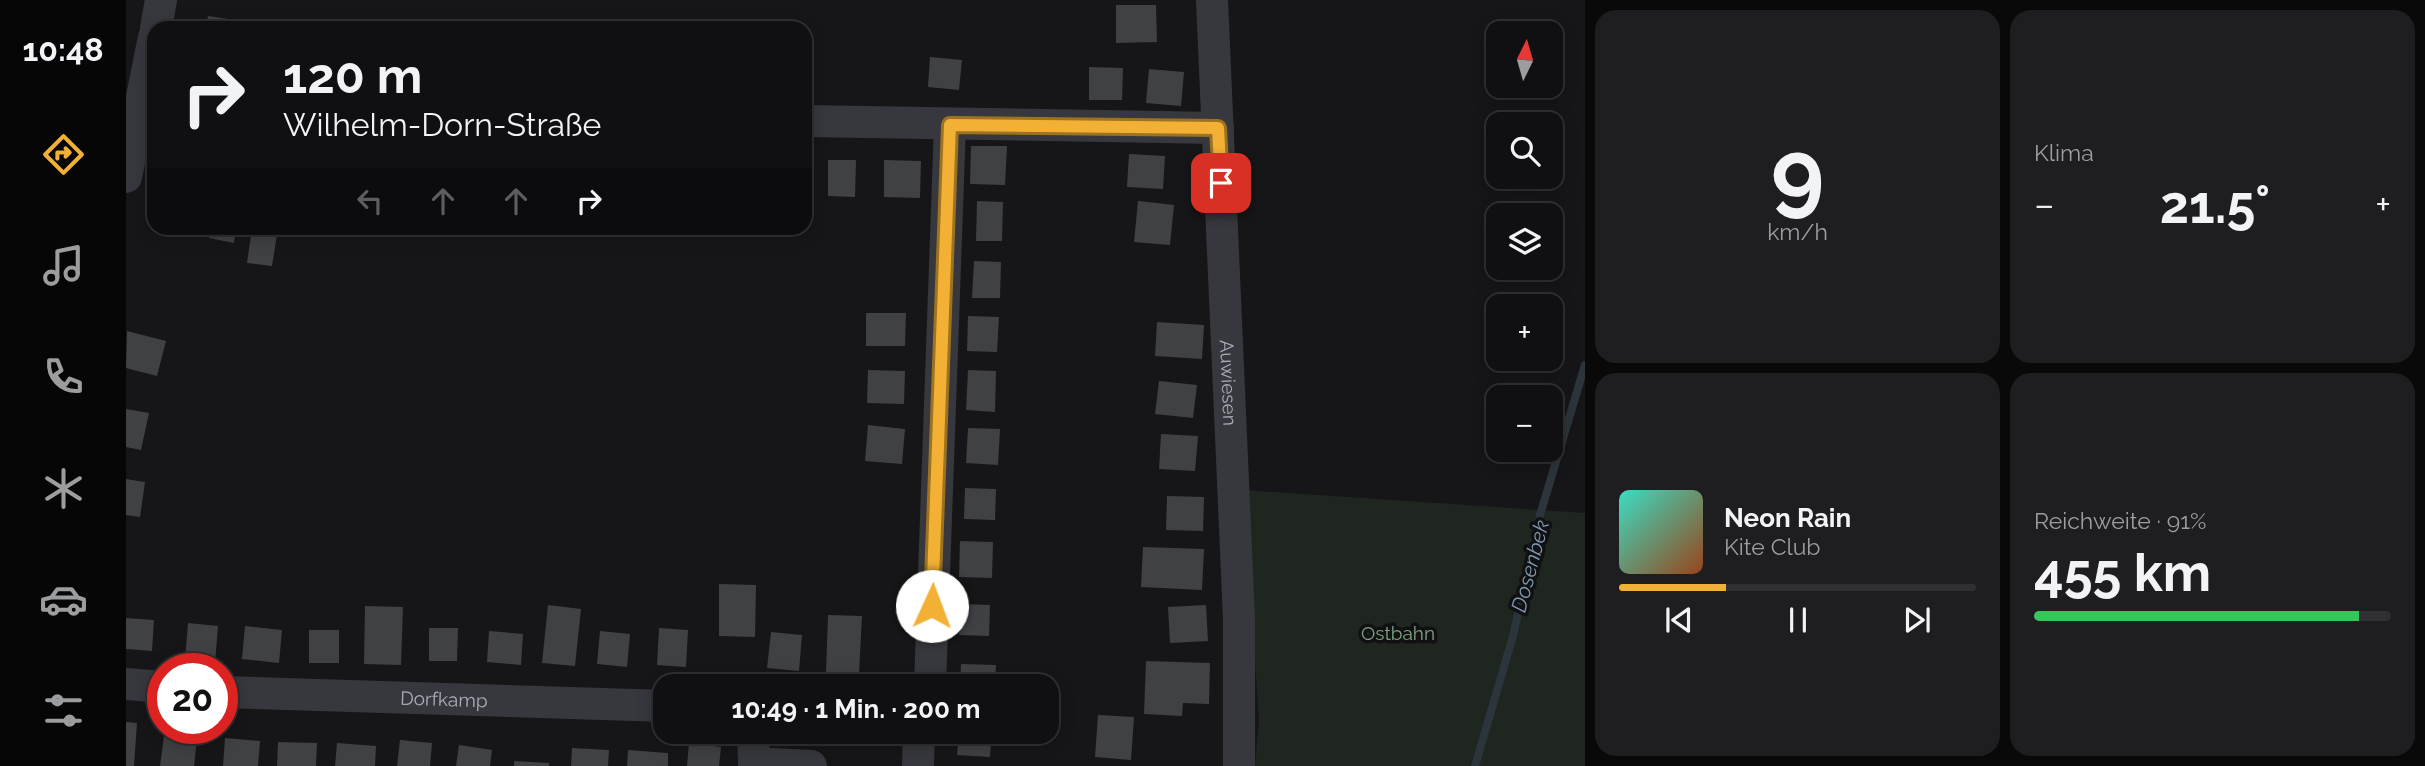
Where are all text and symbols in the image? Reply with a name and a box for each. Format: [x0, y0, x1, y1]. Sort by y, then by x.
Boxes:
north arrow [1486, 21, 1563, 98]
map controls [1486, 21, 1563, 462]
text: 10:48 [23, 31, 103, 68]
text: 120 m [283, 47, 422, 104]
icon: right [168, 49, 259, 140]
text: Wilhelm-Dorn-Straße [283, 106, 601, 143]
button: search [1486, 112, 1563, 189]
text: 9 [1771, 119, 1824, 226]
icon: directions [39, 130, 88, 179]
text: Klima [2034, 139, 2094, 166]
pin [1191, 153, 1251, 213]
icon: arrive [1202, 164, 1240, 202]
text: 21.5° [2160, 174, 2270, 235]
icon: left [351, 182, 389, 220]
icon: ahead [424, 182, 462, 220]
icon: ahead [497, 182, 535, 220]
icon: right [570, 182, 608, 220]
text: − [2034, 182, 2054, 227]
text: + [2375, 182, 2391, 227]
button: layers [1486, 203, 1563, 280]
text: km/h [1767, 218, 1828, 245]
icon: music [39, 241, 88, 290]
button: + [1486, 294, 1563, 371]
street label: Auwiesen [1216, 339, 1242, 426]
icon: phone [39, 352, 88, 401]
button: − [1486, 385, 1563, 462]
icon: climate [39, 464, 88, 513]
text: Neon Rain [1724, 503, 1851, 533]
text: Reichweite · 91% [2034, 507, 2207, 534]
water label: Dosenbek [1506, 517, 1554, 615]
text: Kite Club [1724, 533, 1821, 560]
text: 455 km [2034, 542, 2211, 603]
position arrow [895, 569, 969, 643]
icon: car [39, 575, 88, 624]
icon: previous [1660, 601, 1698, 639]
icon: pause [1779, 601, 1817, 639]
icon: next [1898, 601, 1936, 639]
park label: Ostbahn [1361, 622, 1435, 644]
speed limit sign: 20 [147, 653, 238, 744]
icon: filters [39, 686, 88, 735]
street label: Dorfkamp [400, 687, 488, 711]
text: 10:49 · 1 Min. · 200 m [732, 694, 980, 724]

